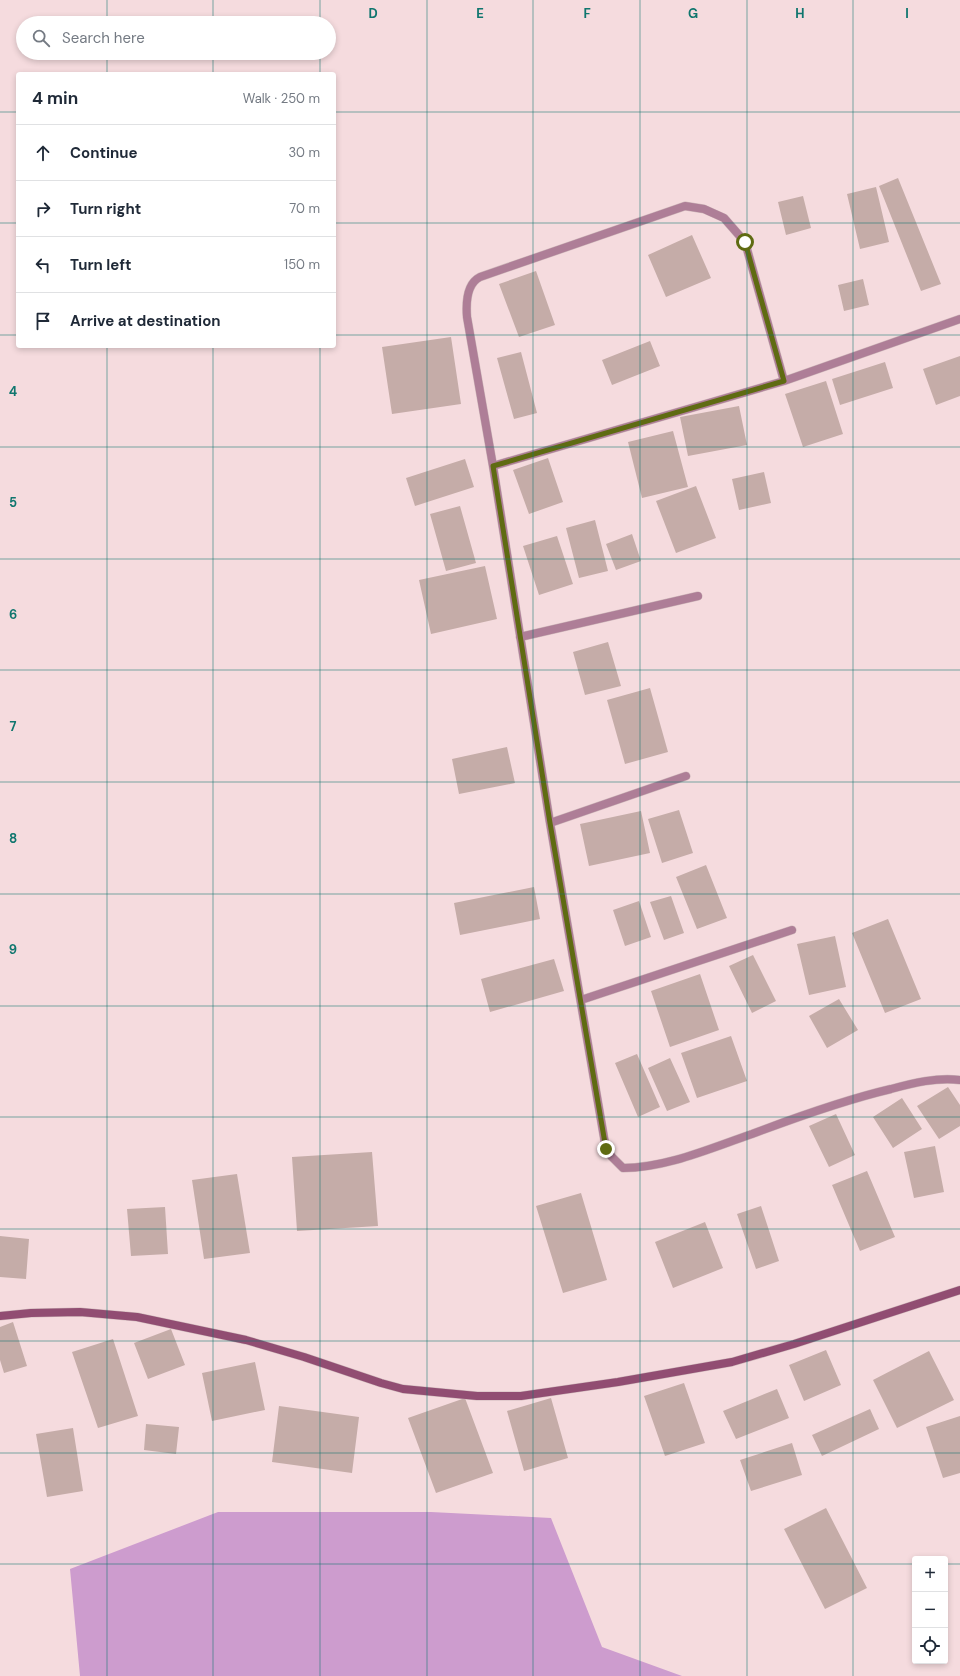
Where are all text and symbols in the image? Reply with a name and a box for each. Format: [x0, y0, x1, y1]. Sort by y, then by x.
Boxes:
text: D [368, 5, 378, 22]
text: E [476, 5, 484, 22]
text: F [583, 5, 591, 22]
text: G [688, 5, 698, 22]
text: H [795, 5, 805, 22]
text: I [905, 5, 909, 22]
search box [16, 16, 336, 60]
icon: search [30, 27, 52, 49]
text: Search here [62, 28, 145, 48]
text: 4 min [32, 87, 78, 109]
text: Walk · 250 m [243, 90, 320, 107]
icon: ahead [32, 142, 54, 164]
text: Continue [70, 143, 138, 163]
text: 30 m [288, 144, 320, 161]
icon: right [32, 198, 54, 220]
text: Turn right [70, 199, 141, 219]
text: 70 m [289, 200, 320, 217]
route start [736, 233, 754, 251]
icon: left [32, 254, 54, 276]
text: Turn left [70, 255, 131, 275]
text: 150 m [284, 256, 320, 273]
icon: arrive [32, 310, 54, 332]
text: Arrive at destination [70, 311, 221, 331]
text: 4 [9, 383, 17, 400]
text: 5 [9, 494, 17, 511]
text: 6 [9, 606, 17, 623]
text: 7 [10, 718, 17, 735]
text: 8 [9, 830, 17, 847]
text: 9 [9, 941, 17, 958]
route end [597, 1140, 615, 1158]
map controls [912, 1556, 948, 1664]
button: + [912, 1556, 948, 1592]
button: − [912, 1592, 948, 1628]
button: locate [912, 1628, 948, 1664]

